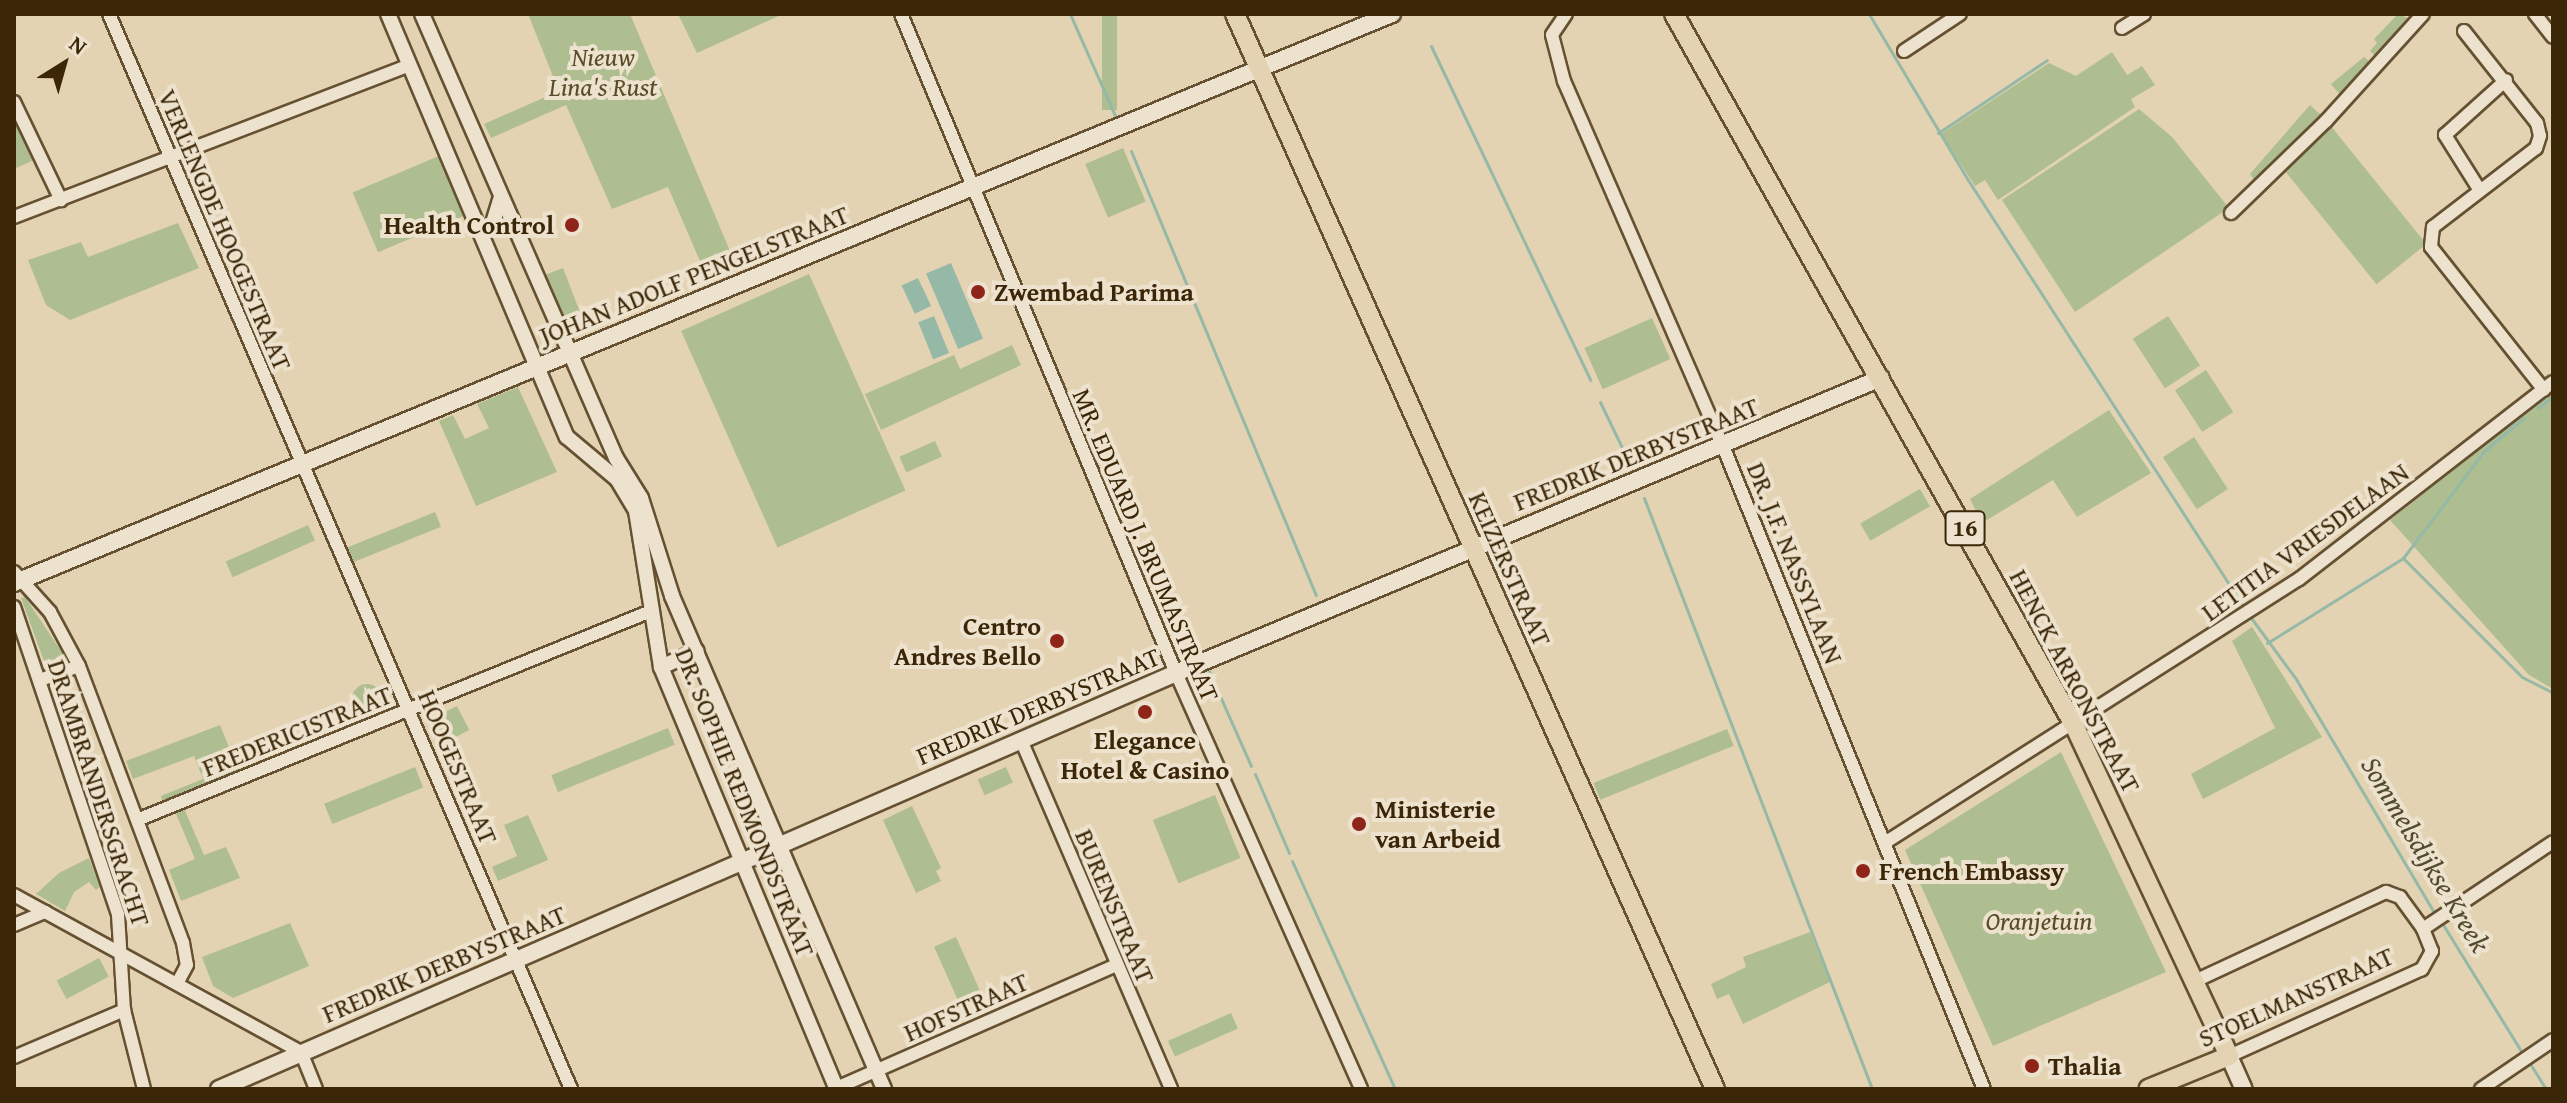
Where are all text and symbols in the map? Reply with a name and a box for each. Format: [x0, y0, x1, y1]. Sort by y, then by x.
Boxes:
north arrow [24, 24, 104, 104]
text: N [63, 28, 94, 62]
park label: Nieuw Lina's Rust [549, 41, 657, 102]
street label: VERLENGDE HOOGESTRAAT [152, 85, 298, 375]
street label: JOHAN ADOLF PENGELSTRAAT [535, 199, 853, 351]
place label: Health Control [384, 209, 554, 241]
marker: Health Control [561, 214, 583, 236]
place label: Zwembad Parima [994, 276, 1194, 308]
marker: Zwembad Parima [969, 283, 987, 301]
street label: MR. EDUARD J. BRUMASTRAAT [1066, 384, 1226, 706]
street label: FREDRIK DERBYSTRAAT [1509, 391, 1763, 517]
street label: LETITIA VRIESDELAAN [2195, 456, 2415, 628]
street label: DR. J.F. NASSYLAAN [1740, 458, 1850, 668]
street label: KEIZERSTRAAT [1462, 487, 1558, 651]
road number: 16 [1943, 508, 1987, 548]
street label: HENCK ARRONSTRAAT [2003, 564, 2147, 798]
place label: Centro Andres Bello [894, 610, 1041, 672]
marker: Centro Andres Bello [1048, 632, 1066, 650]
street label: FREDRIK DERBYSTRAAT [912, 641, 1164, 771]
street label: DR. SOPHIE REDMONDSTRAAT [669, 643, 821, 961]
street label: DRAMBRANDERSGRACHT [41, 656, 157, 930]
street label: FREDERICISTRAAT [198, 679, 396, 783]
street label: HOOGESTRAAT [412, 685, 504, 849]
marker: Elegance Hotel & Casino [1136, 703, 1154, 721]
place label: Elegance Hotel & Casino [1061, 724, 1229, 786]
water label: Sommelsdijkse Kreek [2354, 750, 2498, 958]
place label: Ministerie van Arbeid [1375, 793, 1501, 854]
marker: Ministerie van Arbeid [1350, 815, 1368, 833]
street label: BURENSTRAAT [1069, 824, 1161, 988]
place label: French Embassy [1879, 855, 2064, 887]
marker: French Embassy [1854, 862, 1872, 880]
street label: FREDRIK DERBYSTRAAT [318, 899, 570, 1029]
park label: Oranjetuin [1986, 905, 2092, 937]
street label: STOELMANSTRAAT [2194, 940, 2398, 1054]
street label: HOFSTRAAT [899, 966, 1033, 1048]
place label: Thalia [2048, 1050, 2121, 1082]
marker: Thalia [2023, 1057, 2041, 1075]

